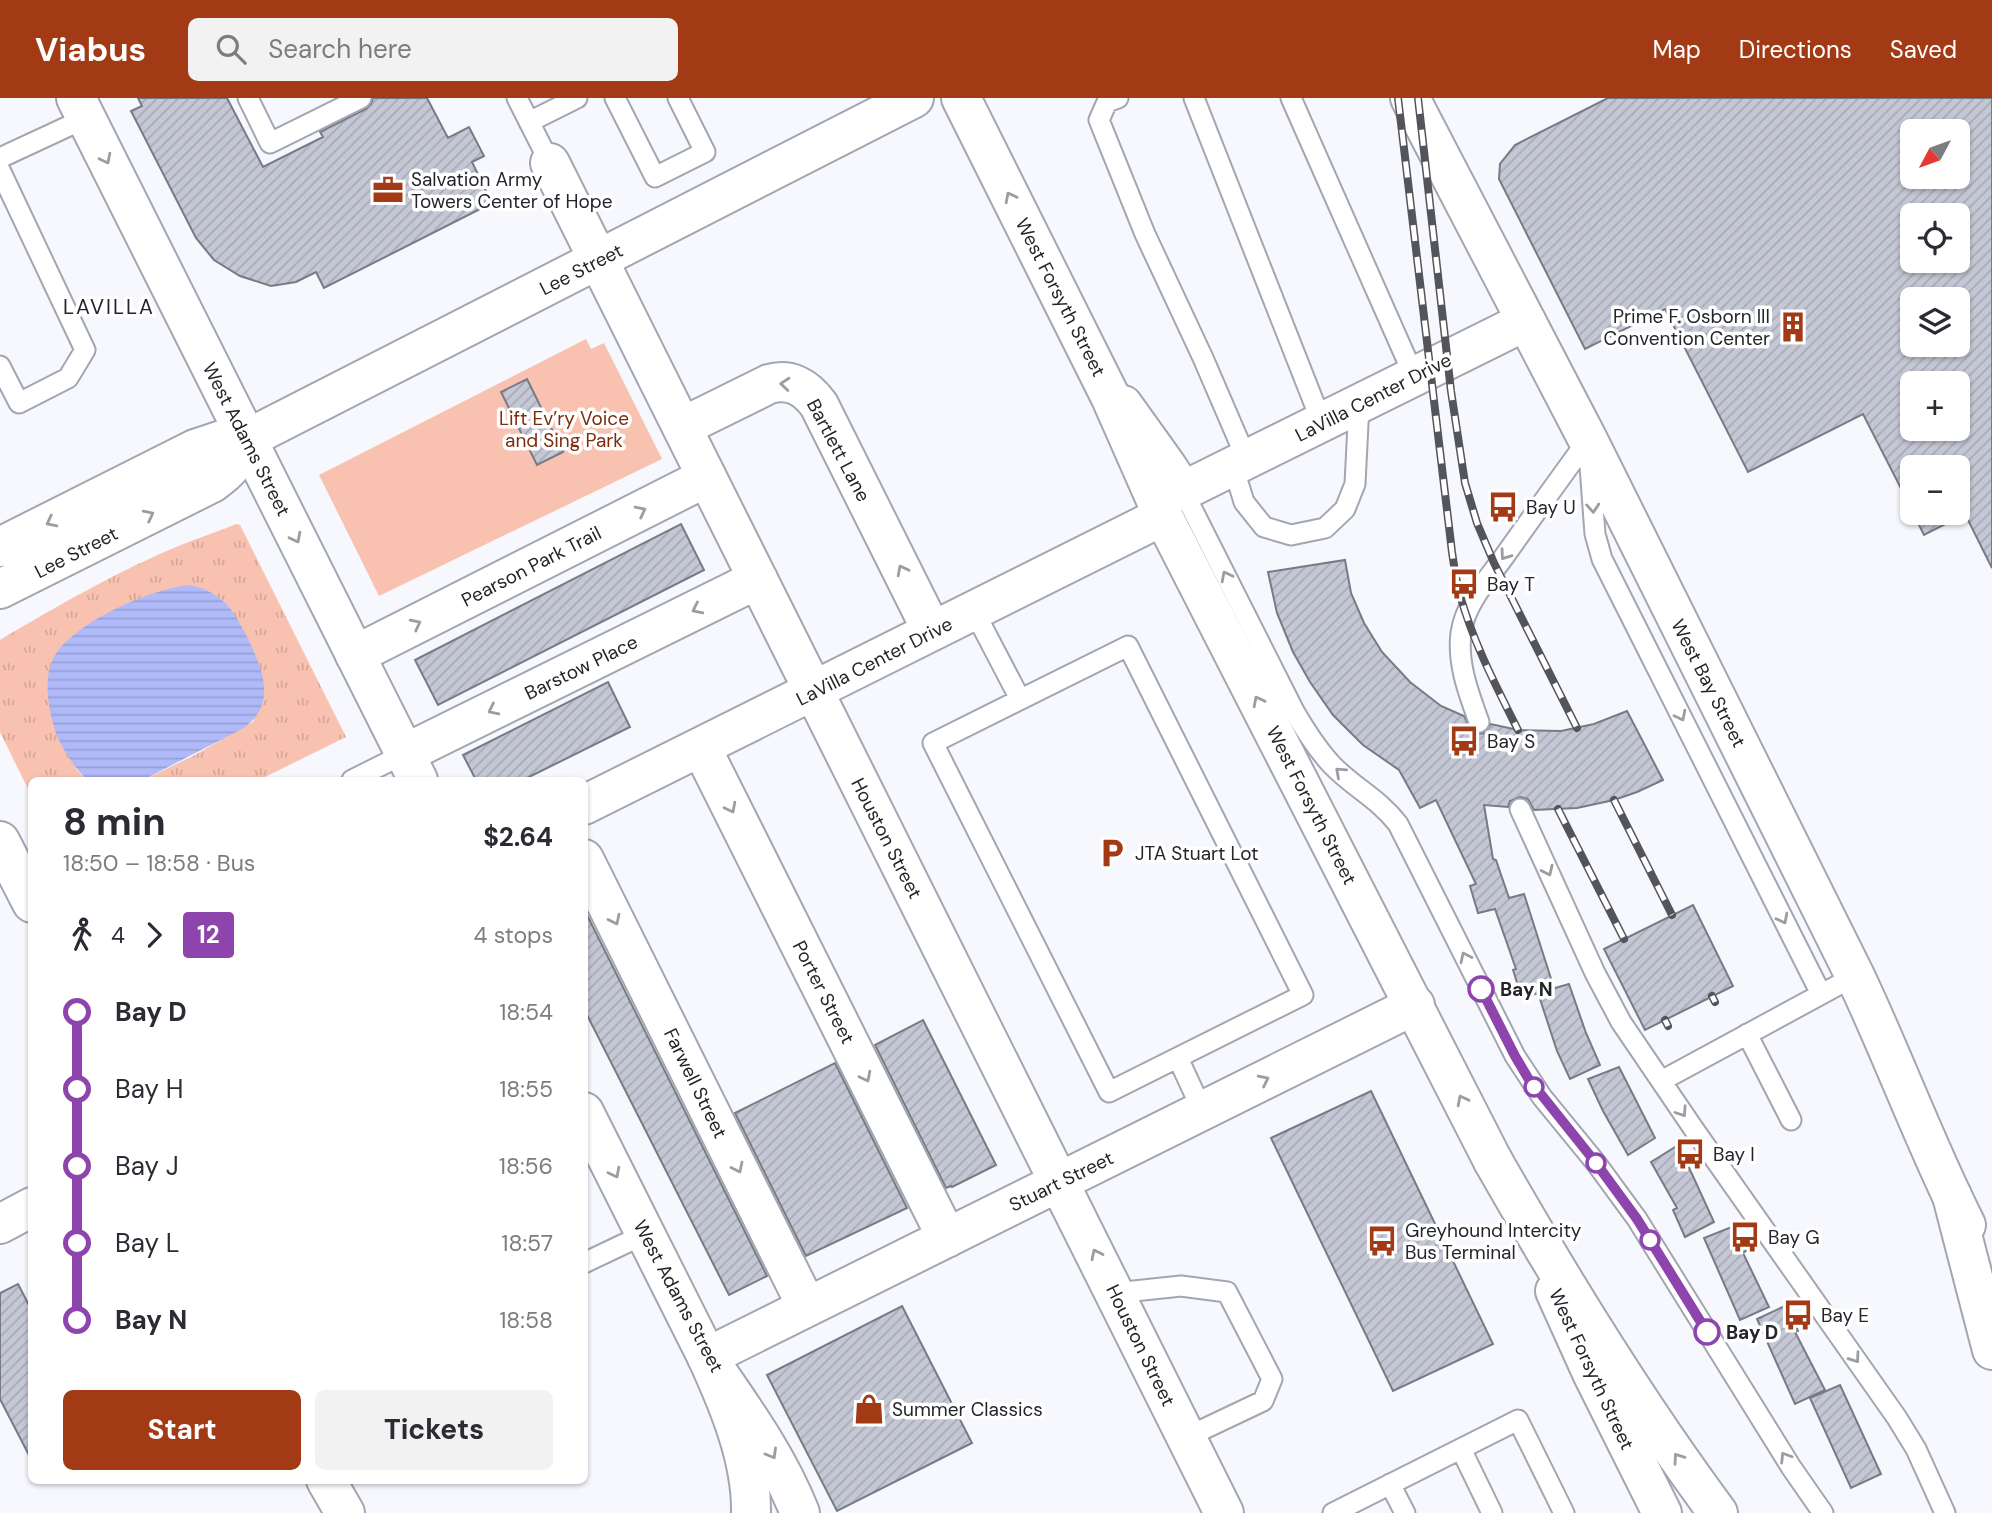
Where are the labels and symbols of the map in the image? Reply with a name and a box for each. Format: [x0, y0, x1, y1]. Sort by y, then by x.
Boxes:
north arrow [1900, 119, 1970, 189]
one-way arrow [98, 152, 112, 164]
place label: Salvation Army Towers Center of Hope [411, 167, 612, 214]
office icon: Salvation Army Towers Center of Hope [371, 173, 405, 207]
one-way arrow [1005, 192, 1019, 204]
street label: West Forsyth Street [1010, 214, 1111, 381]
street label: Lee Street [535, 238, 627, 301]
district label: LAVILLA [63, 293, 155, 321]
place label: Prime F. Osborn III Convention Center [1604, 304, 1770, 351]
building icon: Prime F. Osborn III Convention Center [1776, 310, 1810, 344]
street label: LaVilla Center Drive [1291, 347, 1455, 448]
street label: West Adams Street [197, 358, 296, 520]
one-way arrow [779, 377, 790, 392]
street label: Bartlett Lane [801, 394, 876, 506]
park label: Lift Ev’ry Voice and Sing Park [499, 406, 629, 453]
bus stop icon: Bay U [1486, 490, 1520, 524]
place label: Bay U [1526, 495, 1576, 520]
one-way arrow [1585, 503, 1600, 514]
one-way arrow [634, 505, 646, 519]
one-way arrow [142, 509, 154, 523]
one-way arrow [46, 513, 58, 527]
street label: Pearson Park Trail [457, 520, 605, 612]
street label: Lee Street [30, 521, 122, 584]
one-way arrow [288, 531, 302, 543]
one-way arrow [1501, 547, 1513, 560]
one-way arrow [896, 565, 910, 577]
bus stop icon: Bay T [1447, 567, 1481, 601]
one-way arrow [1220, 571, 1234, 583]
place label: Bay T [1487, 572, 1535, 597]
one-way arrow [692, 601, 704, 615]
street label: LaVilla Center Drive [792, 611, 956, 712]
street label: West Bay Street [1665, 615, 1752, 752]
one-way arrow [409, 619, 421, 633]
street label: Barstow Place [521, 629, 642, 706]
one-way arrow [1253, 696, 1266, 708]
one-way arrow [488, 702, 500, 716]
one-way arrow [1672, 709, 1686, 721]
street label: West Forsyth Street [1261, 722, 1362, 889]
bus stop icon: Bay S [1447, 724, 1481, 758]
place label: Bay S [1487, 729, 1535, 754]
one-way arrow [1335, 767, 1348, 780]
street label: Houston Street [845, 774, 928, 903]
one-way arrow [723, 801, 737, 813]
parking icon: JTA Stuart Lot [1095, 836, 1129, 870]
place label: JTA Stuart Lot [1135, 841, 1259, 866]
one-way arrow [1540, 864, 1554, 876]
one-way arrow [1775, 912, 1789, 924]
one-way arrow [606, 913, 620, 925]
street label: Porter Street [787, 936, 860, 1048]
one-way arrow [1460, 952, 1474, 964]
marker: Bay N [1468, 976, 1494, 1002]
place label: Bay N [1500, 977, 1553, 1002]
street label: Farwell Street [658, 1024, 733, 1142]
one-way arrow [858, 1070, 872, 1082]
one-way arrow [1257, 1074, 1269, 1088]
unlabelled marker [1524, 1077, 1544, 1097]
one-way arrow [1457, 1095, 1471, 1107]
one-way arrow [1674, 1104, 1686, 1117]
bus stop icon: Bay I [1673, 1137, 1707, 1171]
place label: Bay I [1713, 1142, 1755, 1167]
street label: Stuart Street [1005, 1145, 1118, 1217]
unlabelled marker [1586, 1153, 1606, 1173]
one-way arrow [730, 1161, 744, 1173]
one-way arrow [607, 1166, 621, 1178]
street label: West Adams Street [628, 1216, 729, 1377]
place label: Greyhound Intercity Bus Terminal [1405, 1218, 1582, 1265]
bus stop icon: Bay G [1728, 1220, 1762, 1254]
bus stop icon: Greyhound Intercity Bus Terminal [1365, 1224, 1399, 1258]
place label: Bay G [1768, 1225, 1820, 1250]
unlabelled marker [1640, 1230, 1660, 1250]
one-way arrow [1090, 1249, 1104, 1261]
street label: Houston Street [1100, 1280, 1181, 1410]
street label: West Forsyth Street [1543, 1285, 1640, 1454]
bus stop icon: Bay E [1781, 1298, 1815, 1332]
place label: Bay E [1821, 1303, 1869, 1328]
marker: Bay D [1694, 1319, 1720, 1345]
place label: Bay D [1726, 1320, 1778, 1345]
one-way arrow [1847, 1350, 1859, 1363]
shop icon: Summer Classics [852, 1392, 886, 1426]
place label: Summer Classics [892, 1397, 1043, 1422]
one-way arrow [764, 1447, 777, 1460]
one-way arrow [1780, 1451, 1793, 1464]
one-way arrow [1674, 1453, 1686, 1466]

